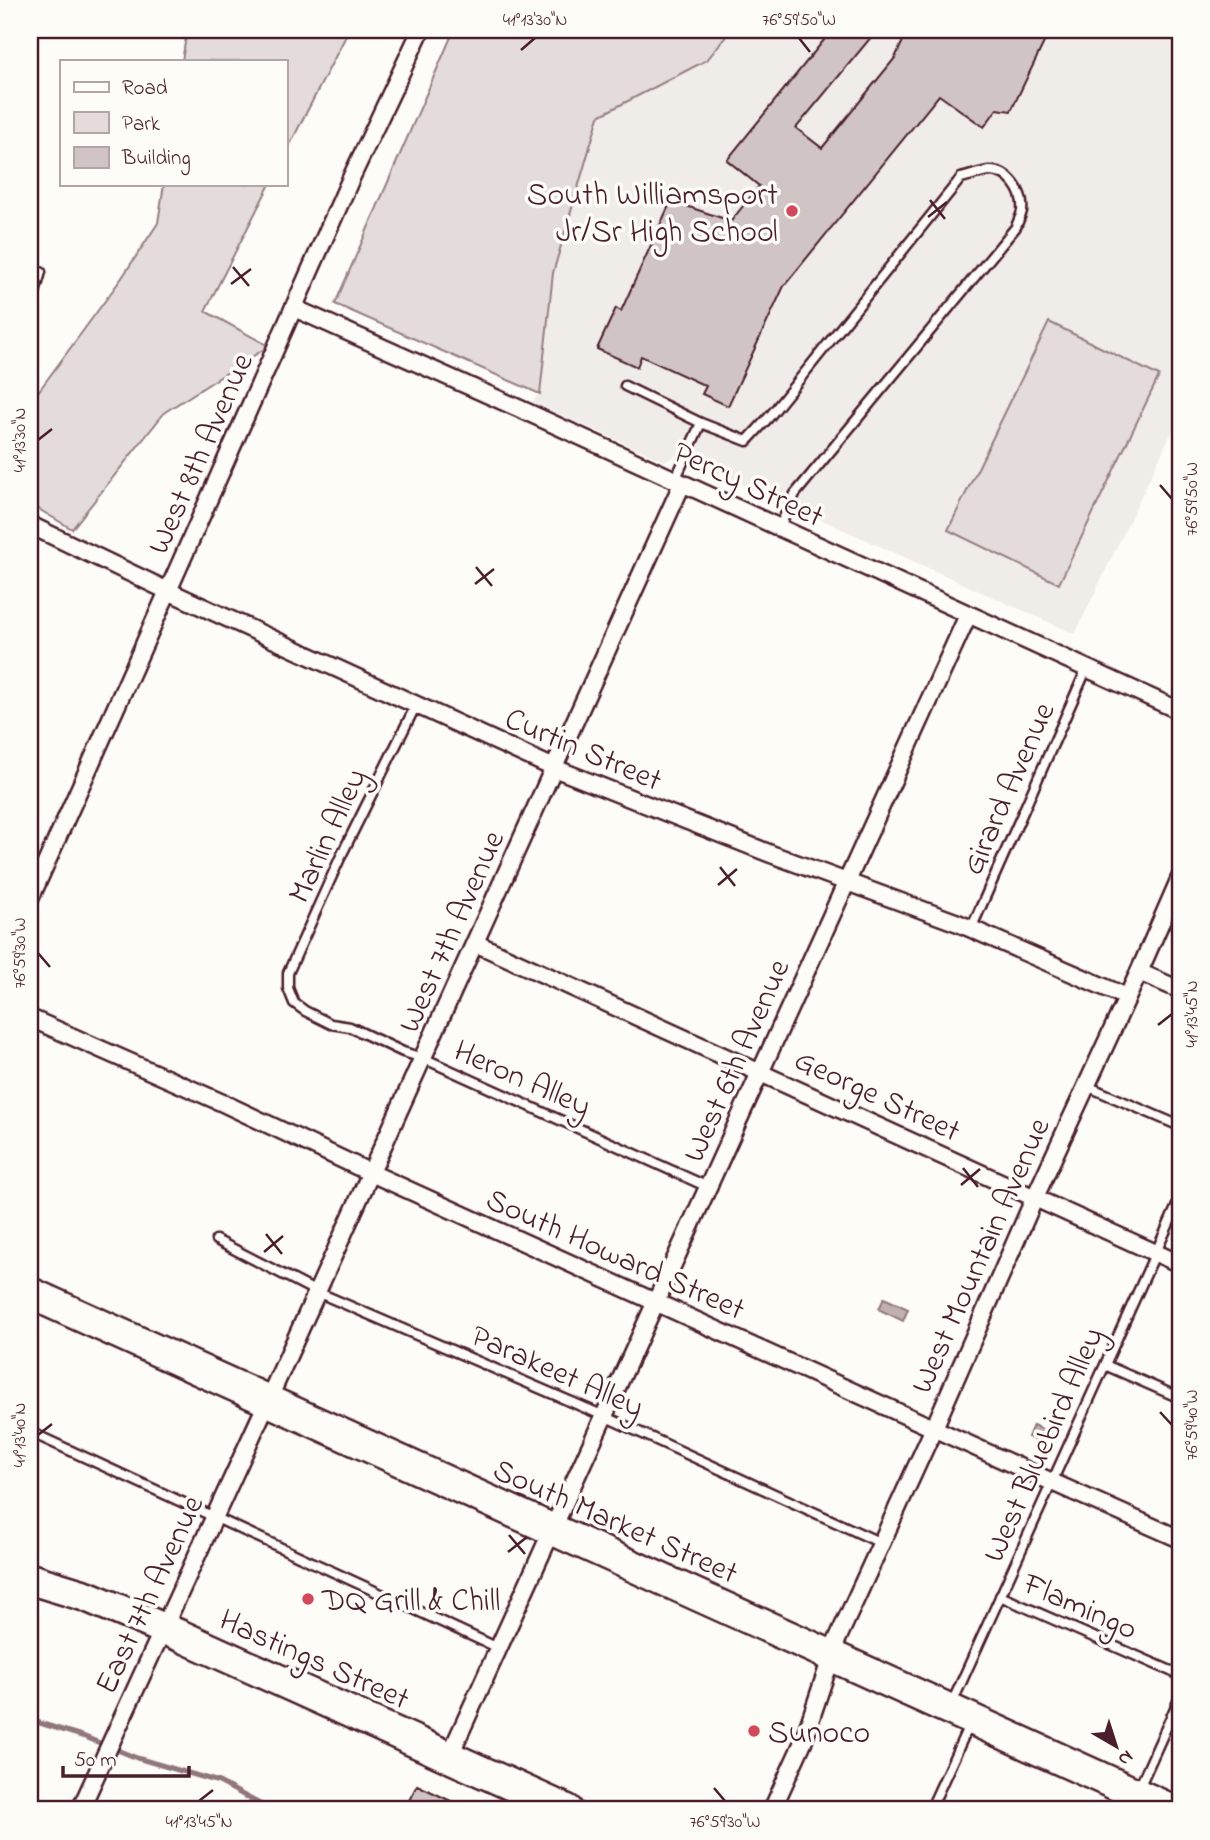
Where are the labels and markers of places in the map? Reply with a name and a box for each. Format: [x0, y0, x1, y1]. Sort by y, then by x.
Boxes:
place label: South Williamsport Jr/Sr High School [527, 173, 778, 257]
marker: South Williamsport Jr/Sr High School [784, 203, 800, 219]
place label: DQ Grill & Chill [321, 1579, 500, 1626]
marker: DQ Grill & Chill [300, 1591, 316, 1607]
place label: Sunoco [768, 1711, 870, 1758]
marker: Sunoco [746, 1723, 762, 1739]

